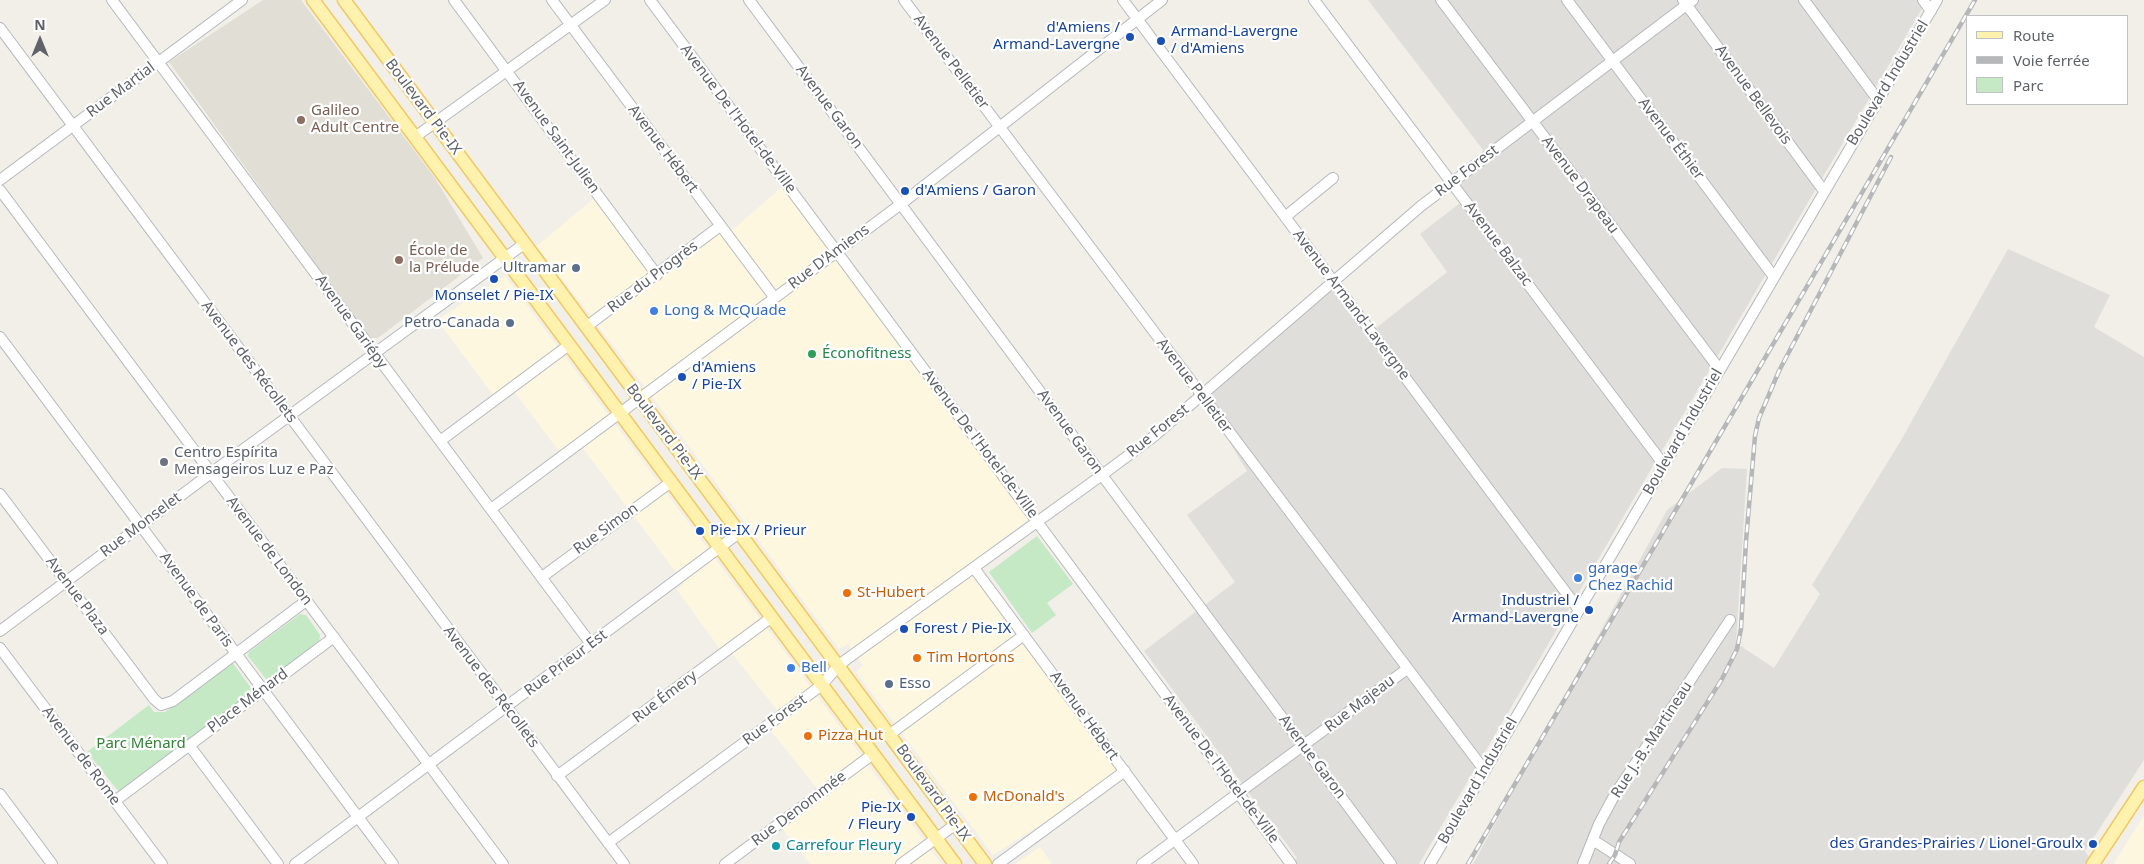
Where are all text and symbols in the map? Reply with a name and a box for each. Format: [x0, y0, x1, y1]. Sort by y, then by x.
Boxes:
street label: Avenue Pelletier [909, 11, 993, 113]
north arrow [15, 15, 65, 65]
text: N [34, 15, 46, 34]
legend [1966, 15, 2129, 105]
street label: Boulevard Industriel [1843, 17, 1933, 149]
place label: d'Amiens / Armand-Lavergne [993, 19, 1120, 54]
place label: Armand-Lavergne / d'Amiens [1171, 23, 1298, 58]
text: Route [2013, 25, 2055, 45]
marker: d'Amiens / Armand-Lavergne [1124, 31, 1136, 43]
marker: Armand-Lavergne / d'Amiens [1155, 35, 1167, 47]
street label: Avenue De l'Hotel-de-Ville [676, 41, 800, 197]
street label: Avenue Bellevois [1711, 42, 1795, 148]
text: Voie ferrée [2013, 50, 2090, 70]
street label: Boulevard Pie-IX [381, 56, 465, 158]
street label: Rue Martial [83, 59, 159, 121]
street label: Avenue Garon [792, 62, 866, 152]
text: Parc [2013, 75, 2044, 95]
street label: Avenue Saint-Julien [509, 77, 603, 197]
street label: Avenue Éthier [1634, 94, 1708, 184]
street label: Avenue Hébert [624, 101, 702, 197]
place label: Galileo Adult Centre [311, 102, 399, 137]
marker: Galileo Adult Centre [295, 114, 307, 126]
street label: Avenue Drapeau [1538, 133, 1622, 237]
street label: Rue Forest [1432, 141, 1502, 201]
place label: d'Amiens / Garon [915, 182, 1036, 200]
marker: d'Amiens / Garon [899, 185, 911, 197]
street label: Avenue Balzac [1460, 198, 1536, 290]
street label: Rue D'Amiens [785, 221, 873, 293]
street label: Avenue Armand-Lavergne [1289, 226, 1413, 384]
street label: Rue du Progrès [604, 237, 702, 317]
place label: École de la Prélude [409, 242, 479, 277]
marker: École de la Prélude [393, 254, 405, 266]
place label: Ultramar [503, 259, 566, 277]
marker: Ultramar [570, 262, 582, 274]
street label: Avenue Gariépy [311, 272, 391, 372]
marker: Monselet / Pie-IX [488, 273, 500, 285]
place label: Monselet / Pie-IX [435, 287, 553, 305]
street label: Avenue des Récollets [197, 297, 301, 427]
place label: Long & McQuade [664, 302, 786, 320]
marker: Long & McQuade [648, 305, 660, 317]
place label: Petro-Canada [404, 314, 500, 332]
marker: Petro-Canada [504, 317, 516, 329]
street label: Avenue Pelletier [1152, 335, 1236, 437]
place label: Éconofitness [822, 345, 912, 363]
marker: Éconofitness [806, 348, 818, 360]
place label: d'Amiens / Pie-IX [692, 359, 756, 394]
street label: Avenue De l'Hotel-de-Ville [918, 366, 1042, 522]
street label: Boulevard Industriel [1639, 366, 1727, 498]
marker: d'Amiens / Pie-IX [676, 371, 688, 383]
street label: Boulevard Pie-IX [622, 381, 706, 483]
street label: Avenue Garon [1033, 386, 1107, 478]
street label: Rue Forest [1123, 400, 1193, 462]
place label: Centro Espírita Mensageiros Luz e Paz [174, 444, 334, 479]
marker: Centro Espírita Mensageiros Luz e Paz [158, 456, 170, 468]
street label: Rue Monselet [97, 489, 185, 561]
street label: Avenue de London [222, 493, 316, 609]
street label: Rue Simon [570, 500, 642, 558]
place label: Pie-IX / Prieur [710, 522, 807, 540]
marker: Pie-IX / Prieur [694, 525, 706, 537]
street label: Avenue de Paris [156, 549, 236, 651]
street label: Avenue Plaza [42, 553, 112, 639]
place label: garage Chez Rachid [1588, 560, 1673, 595]
marker: garage Chez Rachid [1572, 572, 1584, 584]
place label: St-Hubert [857, 584, 925, 602]
marker: St-Hubert [841, 587, 853, 599]
place label: Industriel / Armand-Lavergne [1452, 592, 1579, 627]
marker: Industriel / Armand-Lavergne [1583, 604, 1595, 616]
place label: Forest / Pie-IX [914, 620, 1011, 638]
street label: Avenue des Récollets [439, 622, 543, 752]
marker: Forest / Pie-IX [898, 623, 910, 635]
street label: Rue Prieur Est [521, 626, 611, 700]
place label: Tim Hortons [927, 649, 1014, 667]
marker: Tim Hortons [911, 652, 923, 664]
place label: Bell [801, 659, 827, 677]
marker: Bell [785, 662, 797, 674]
street label: Place Ménard [204, 665, 292, 737]
street label: Rue Émery [629, 667, 701, 727]
street label: Avenue Hébert [1046, 668, 1122, 764]
street label: Rue Majeau [1321, 672, 1399, 736]
place label: Esso [899, 675, 931, 693]
marker: Esso [883, 678, 895, 690]
street label: Rue J.-B.-Martineau [1608, 678, 1696, 802]
street label: Rue Forest [739, 691, 811, 749]
street label: Avenue De l'Hotel-de-Ville [1159, 691, 1283, 847]
street label: Avenue de Rome [38, 703, 124, 809]
street label: Avenue Garon [1275, 712, 1349, 802]
street label: Boulevard Industriel [1434, 715, 1522, 847]
place label: Pizza Hut [818, 727, 883, 745]
marker: Pizza Hut [802, 730, 814, 742]
park label: Parc Ménard [96, 735, 186, 753]
street label: Boulevard Pie-IX [892, 741, 974, 845]
street label: Rue Denommée [748, 768, 850, 850]
place label: McDonald's [983, 788, 1065, 806]
marker: McDonald's [967, 791, 979, 803]
place label: Pie-IX / Fleury [848, 799, 901, 834]
marker: Pie-IX / Fleury [905, 811, 917, 823]
place label: des Grandes-Prairies / Lionel-Groulx [1829, 835, 2083, 853]
place label: Carrefour Fleury [786, 837, 901, 855]
marker: des Grandes-Prairies / Lionel-Groulx [2087, 838, 2099, 850]
marker: Carrefour Fleury [770, 840, 782, 852]

